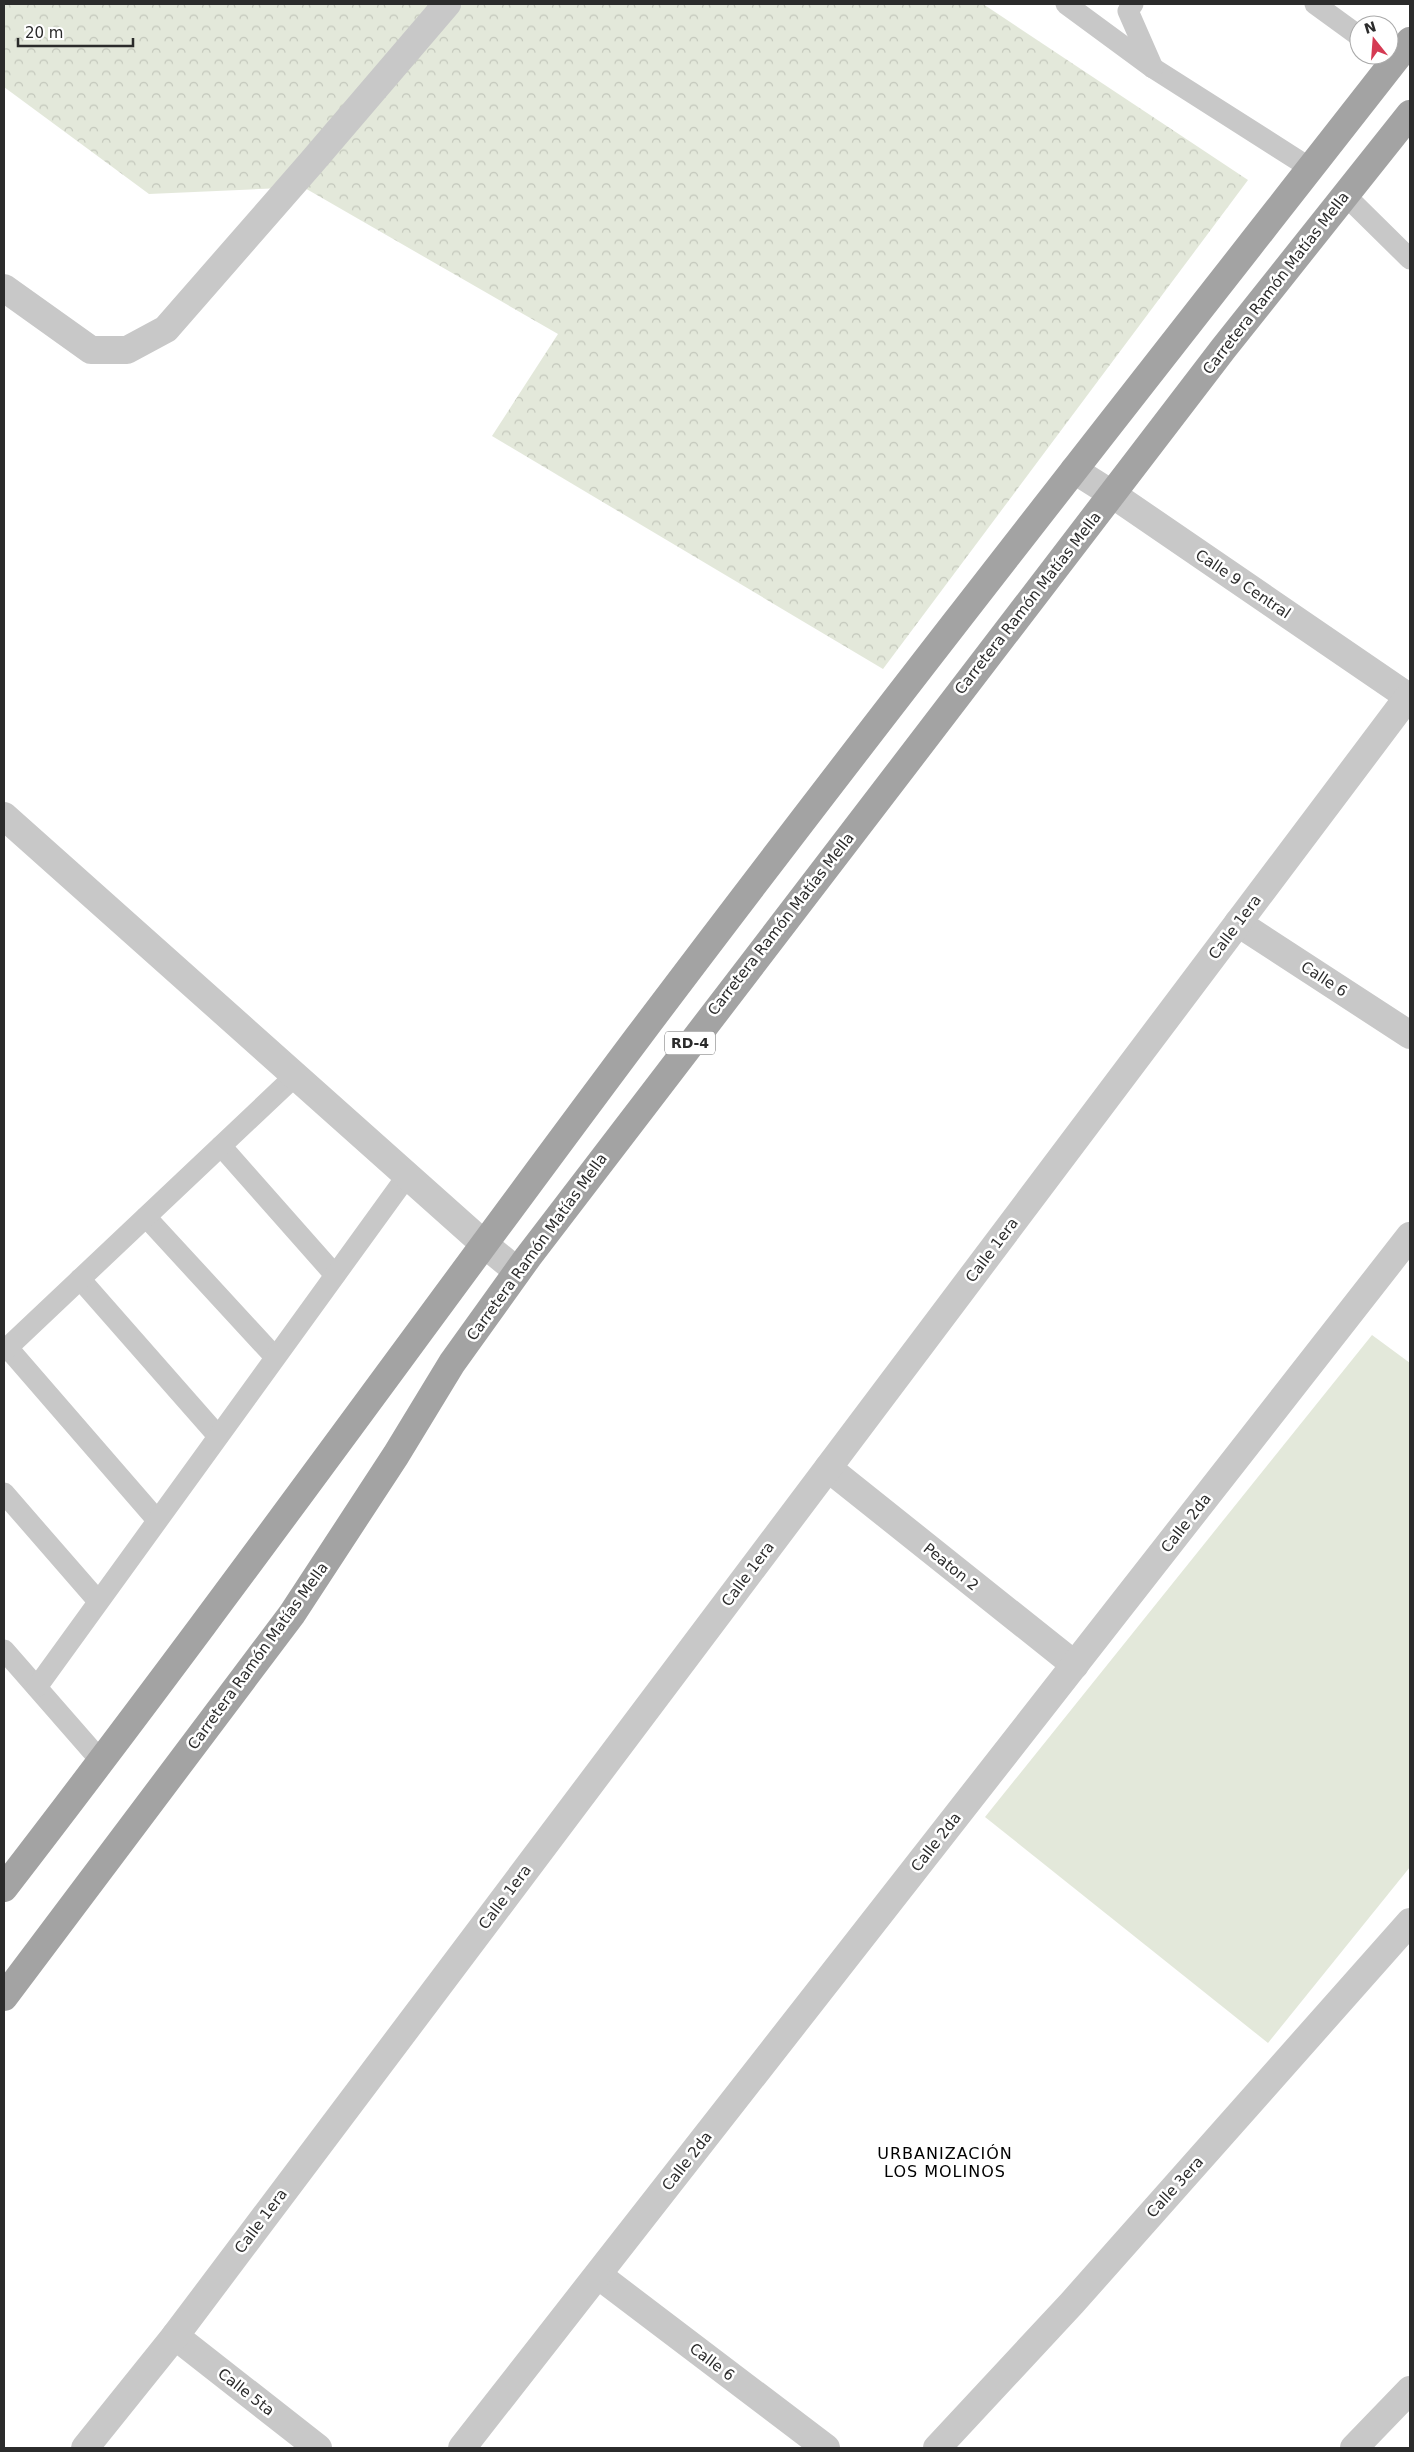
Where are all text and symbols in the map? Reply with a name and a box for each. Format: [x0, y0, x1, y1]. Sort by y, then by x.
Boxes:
scale bar [18, 15, 132, 47]
north arrow [1349, 15, 1399, 65]
text: N [1362, 18, 1378, 37]
text: 20 m [25, 24, 63, 42]
street label: Carretera Ramón Matías Mella [1199, 188, 1353, 378]
street label: Carretera Ramón Matías Mella [951, 508, 1105, 698]
street label: Calle 9 Central [1192, 546, 1294, 622]
street label: Carretera Ramón Matías Mella [704, 829, 858, 1019]
street label: Calle 1era [1205, 891, 1265, 963]
street label: Calle 6 [1297, 957, 1351, 1001]
road number: RD-4 [665, 1032, 715, 1054]
street label: Carretera Ramón Matías Mella [463, 1150, 611, 1344]
street label: Calle 1era [962, 1214, 1022, 1286]
street label: Calle 2da [1157, 1490, 1215, 1556]
street label: Calle 1era [718, 1538, 778, 1610]
street label: Peaton 2 [920, 1539, 982, 1595]
street label: Carretera Ramón Matías Mella [184, 1559, 332, 1753]
street label: Calle 2da [907, 1809, 965, 1875]
street label: Calle 1era [475, 1861, 535, 1933]
street label: Calle 2da [658, 2128, 716, 2194]
district label: URBANIZACIÓN LOS MOLINOS [877, 2144, 1013, 2181]
street label: Calle 3era [1143, 2153, 1207, 2221]
street label: Calle 1era [231, 2185, 291, 2257]
street label: Calle 6 [686, 2339, 738, 2385]
street label: Calle 5ta [214, 2364, 278, 2420]

